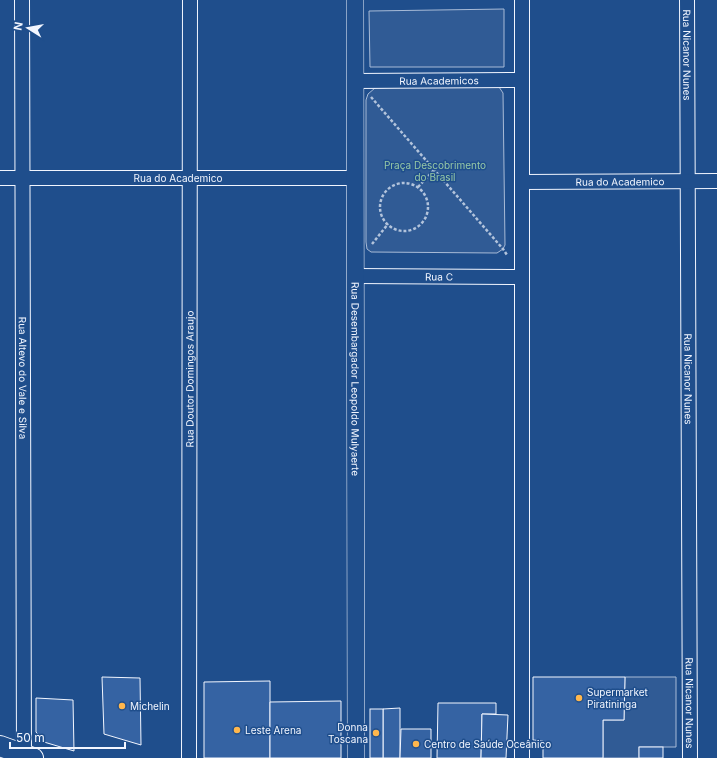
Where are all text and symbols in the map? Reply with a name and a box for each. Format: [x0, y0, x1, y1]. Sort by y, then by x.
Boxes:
north arrow [8, 8, 48, 48]
street label: Rua Nicanor Nunes [681, 9, 693, 101]
text: N [11, 21, 26, 32]
street label: Rua Academicos [399, 74, 479, 87]
park label: Praça Descobrimento do Brasil [384, 159, 486, 183]
street label: Rua do Academico [134, 172, 222, 184]
street label: Rua do Academico [575, 175, 665, 188]
street label: Rua C [425, 270, 453, 283]
street label: Rua Desembargador Leopoldo Mulyaerte [349, 282, 362, 476]
street label: Rua Doutor Domingos Araujo [183, 311, 196, 447]
street label: Rua Altevo do Vale e Silva [17, 317, 29, 439]
street label: Rua Nicanor Nunes [682, 333, 695, 425]
street label: Rua Nicanor Nunes [684, 657, 696, 749]
place label: Supermarket Piratininga [587, 686, 649, 710]
marker: Supermarket Piratininga [574, 693, 584, 703]
place label: Michelin [130, 700, 170, 712]
marker: Michelin [117, 701, 127, 711]
place label: Donna Toscana [328, 721, 368, 745]
scale bar [10, 724, 125, 750]
place label: Leste Arena [245, 724, 301, 736]
marker: Leste Arena [232, 725, 242, 735]
marker: Donna Toscana [371, 728, 381, 738]
text: 50 m [16, 730, 45, 745]
place label: Centro de Saúde Oceânico [424, 738, 551, 750]
marker: Centro de Saúde Oceânico [411, 739, 421, 749]

